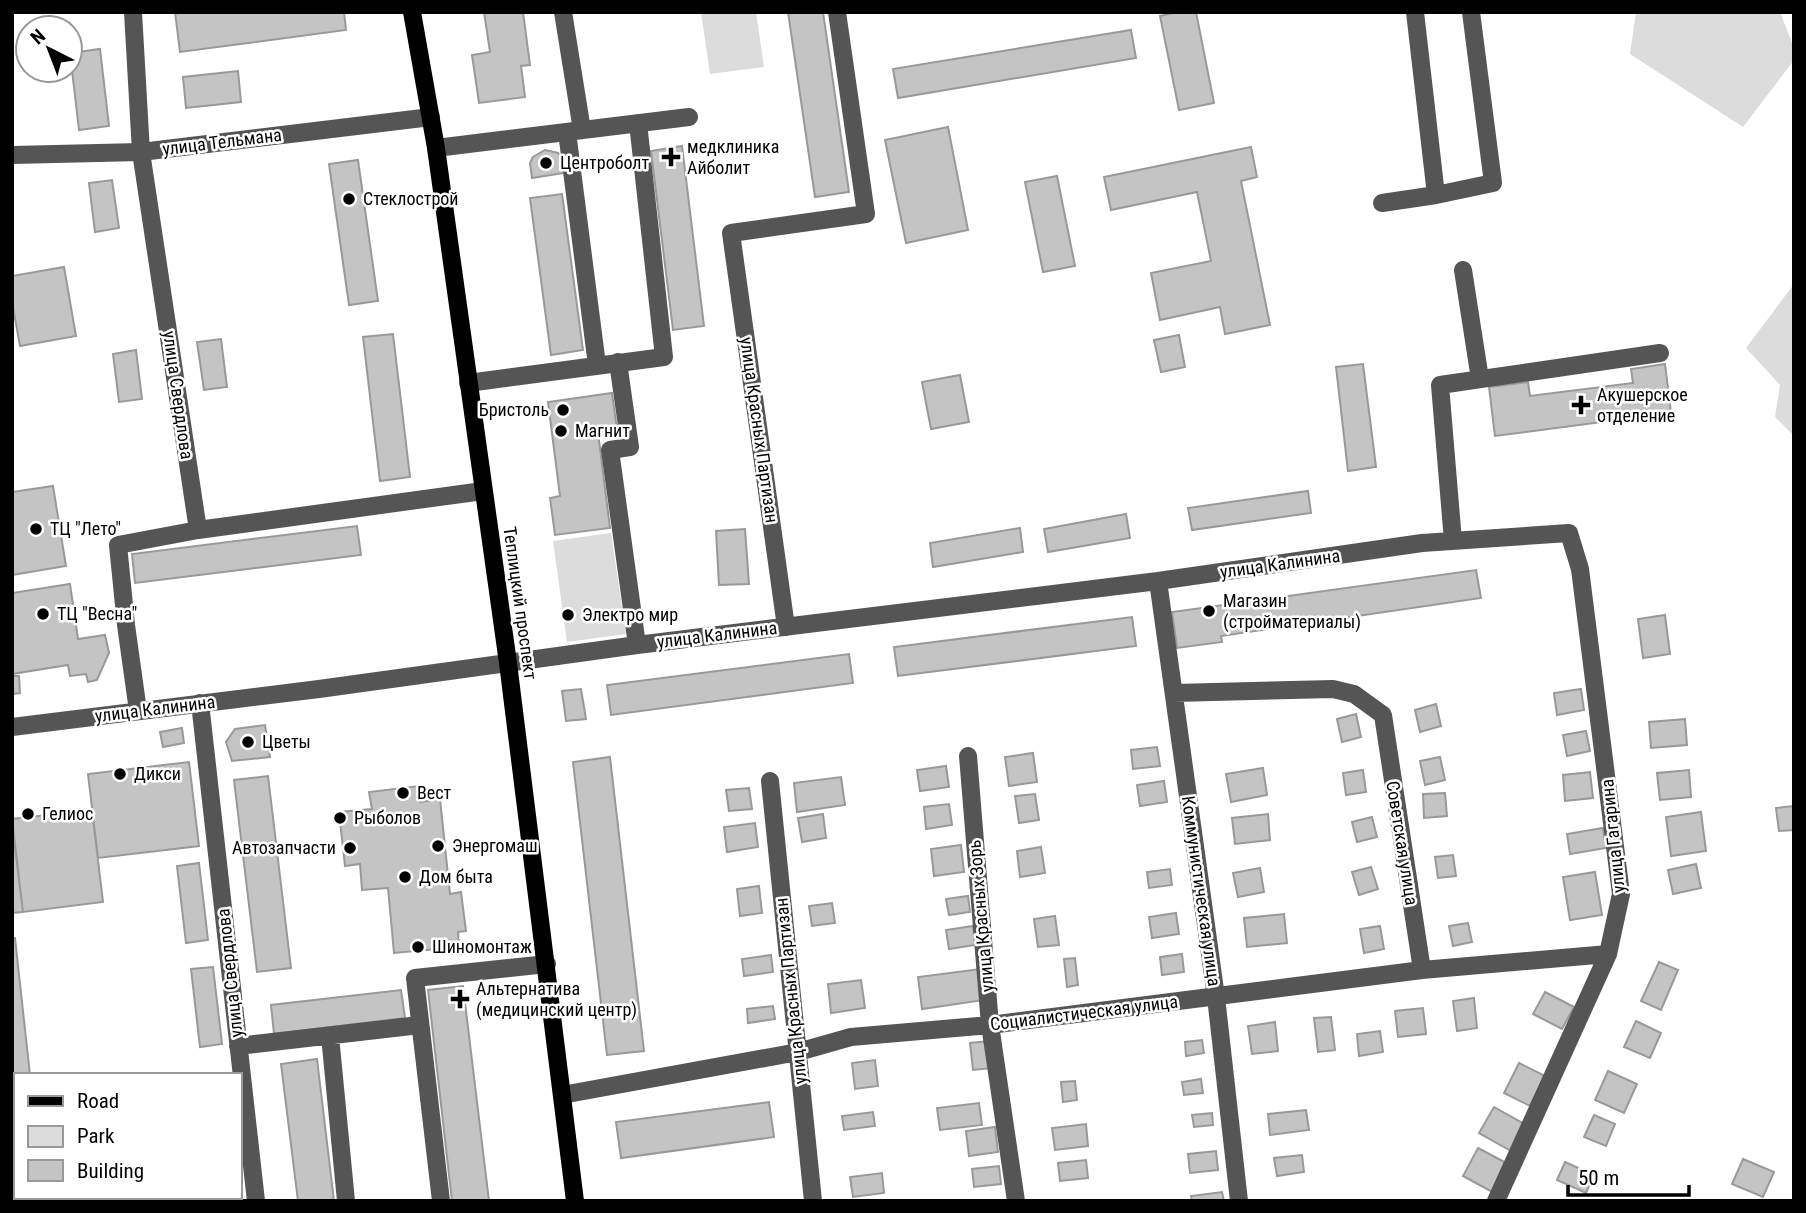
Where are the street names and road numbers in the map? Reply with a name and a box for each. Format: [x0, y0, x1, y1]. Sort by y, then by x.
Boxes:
street label: улица Тельмана [161, 124, 283, 159]
street label: улица Свердлова [159, 329, 198, 461]
street label: улица Красных Партизан [736, 336, 783, 524]
street label: Теплицкий проспект [499, 525, 542, 681]
street label: улица Калинина [1219, 545, 1341, 582]
street label: улица Калинина [656, 617, 778, 652]
street label: улица Калинина [94, 691, 216, 726]
street label: улица Гагарина [1596, 778, 1629, 894]
street label: Советская улица [1382, 779, 1423, 907]
street label: Коммунистическая улица [1178, 794, 1225, 988]
street label: улица Красных Зорь [963, 839, 998, 993]
street label: улица Красных Партизан [770, 897, 811, 1085]
street label: улица Свердлова [212, 907, 247, 1039]
street label: Социалистическая улица [989, 991, 1179, 1034]

